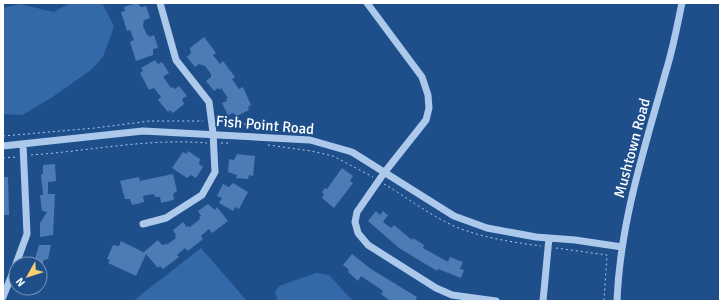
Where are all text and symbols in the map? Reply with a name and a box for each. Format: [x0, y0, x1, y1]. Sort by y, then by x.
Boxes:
street label: Mushtown Road [610, 96, 654, 200]
street label: Fish Point Road [215, 112, 315, 138]
north arrow [8, 256, 48, 296]
text: N [13, 275, 28, 289]

